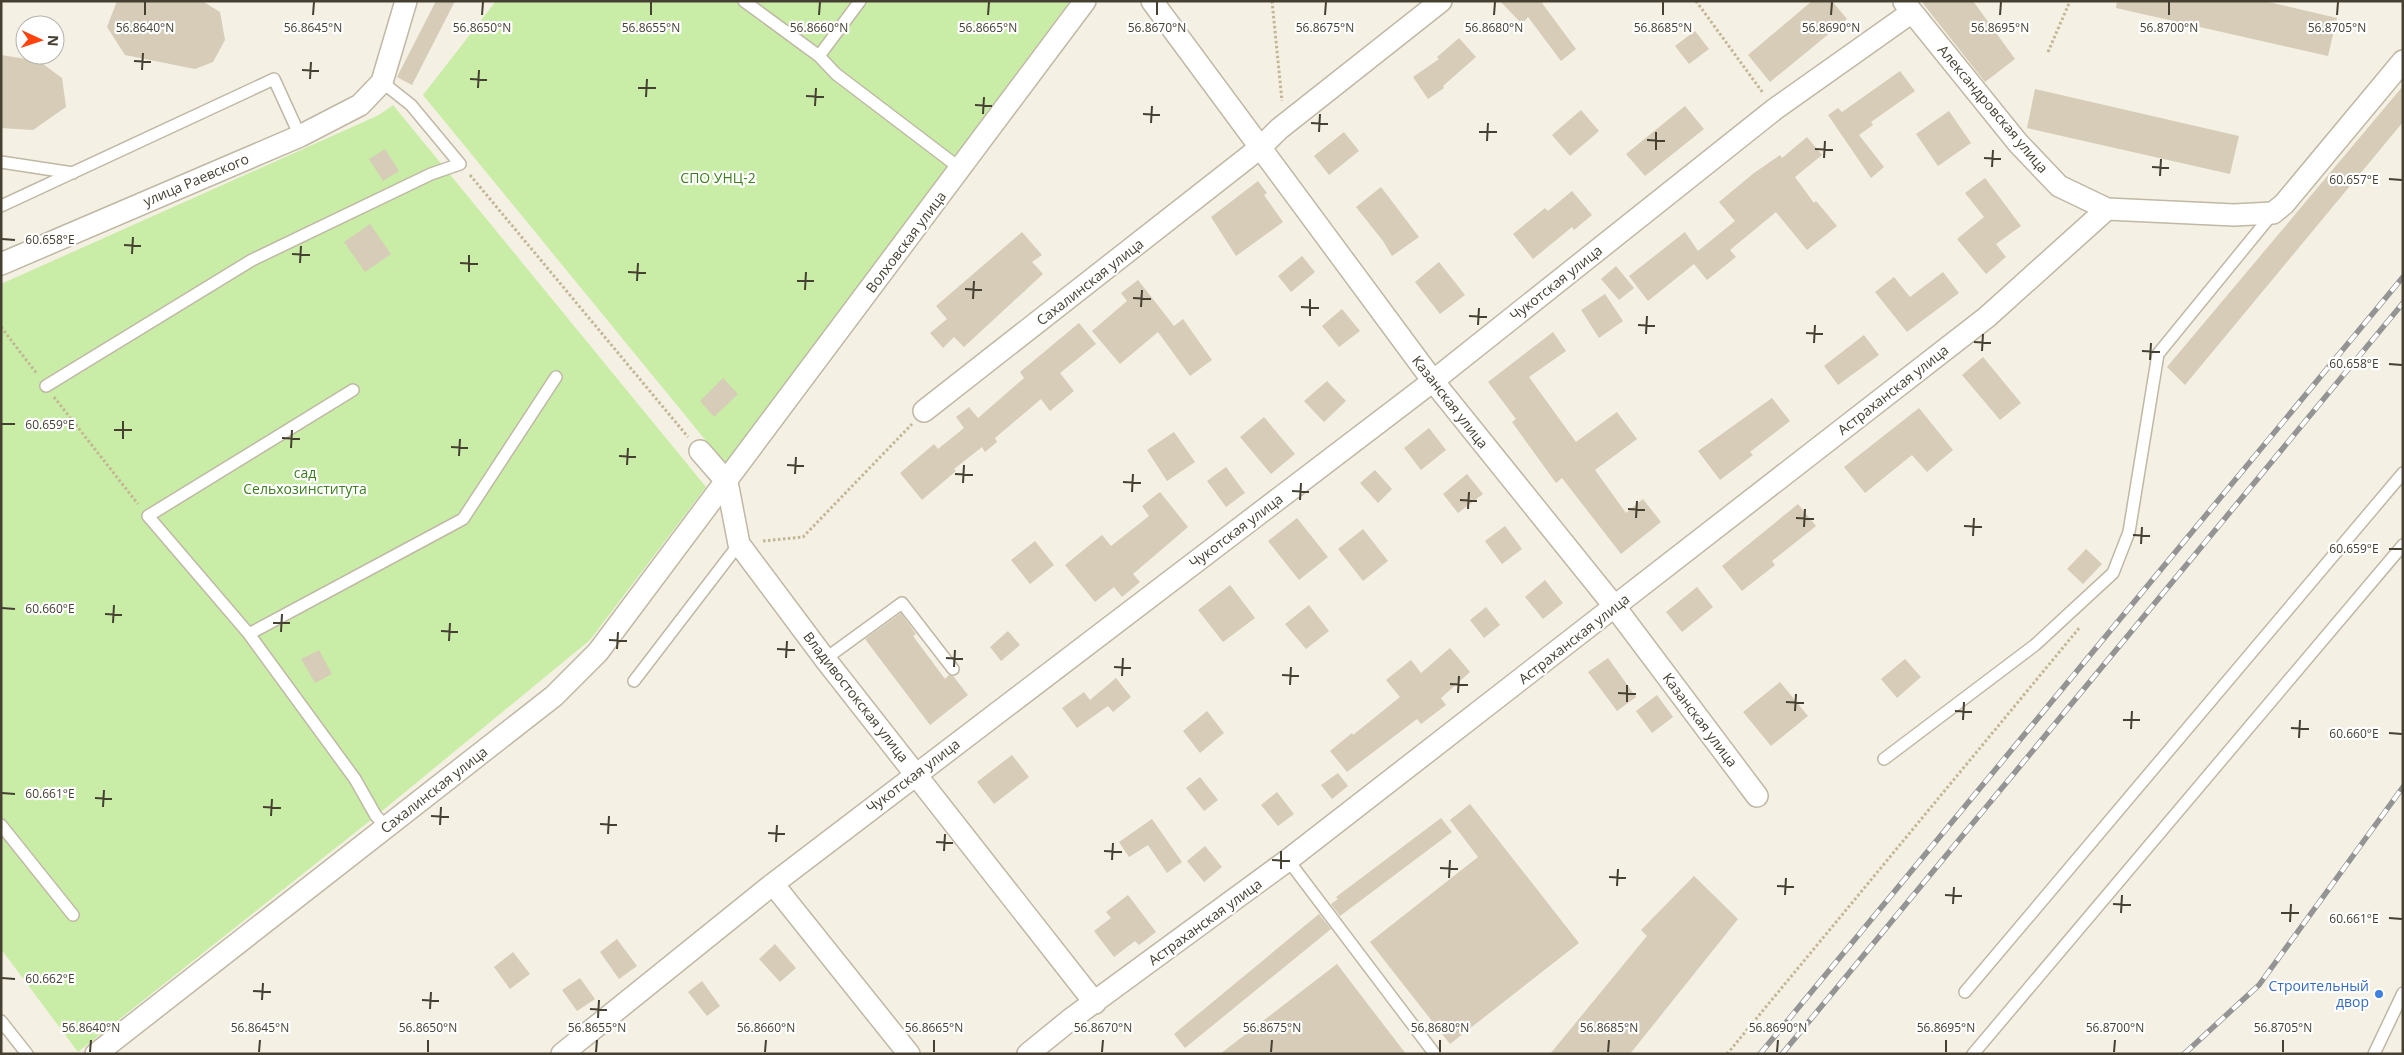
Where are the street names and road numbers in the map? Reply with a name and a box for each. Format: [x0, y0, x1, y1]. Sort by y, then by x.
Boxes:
street label: Александровская улица [1934, 41, 2053, 177]
street label: улица Раевского [140, 149, 252, 210]
street label: Волховская улица [861, 187, 950, 296]
street label: Сахалинская улица [1032, 234, 1147, 329]
street label: Чукотская улица [1505, 240, 1606, 325]
street label: Астраханская улица [1833, 340, 1952, 439]
street label: Казанская улица [1408, 351, 1493, 452]
street label: Чукотская улица [1185, 489, 1286, 572]
street label: Астраханская улица [1514, 589, 1633, 688]
street label: Владивостокская улица [799, 627, 913, 766]
street label: Казанская улица [1659, 669, 1742, 771]
street label: Чукотская улица [862, 734, 963, 817]
street label: Сахалинская улица [376, 742, 491, 837]
street label: Астраханская улица [1144, 874, 1265, 969]

